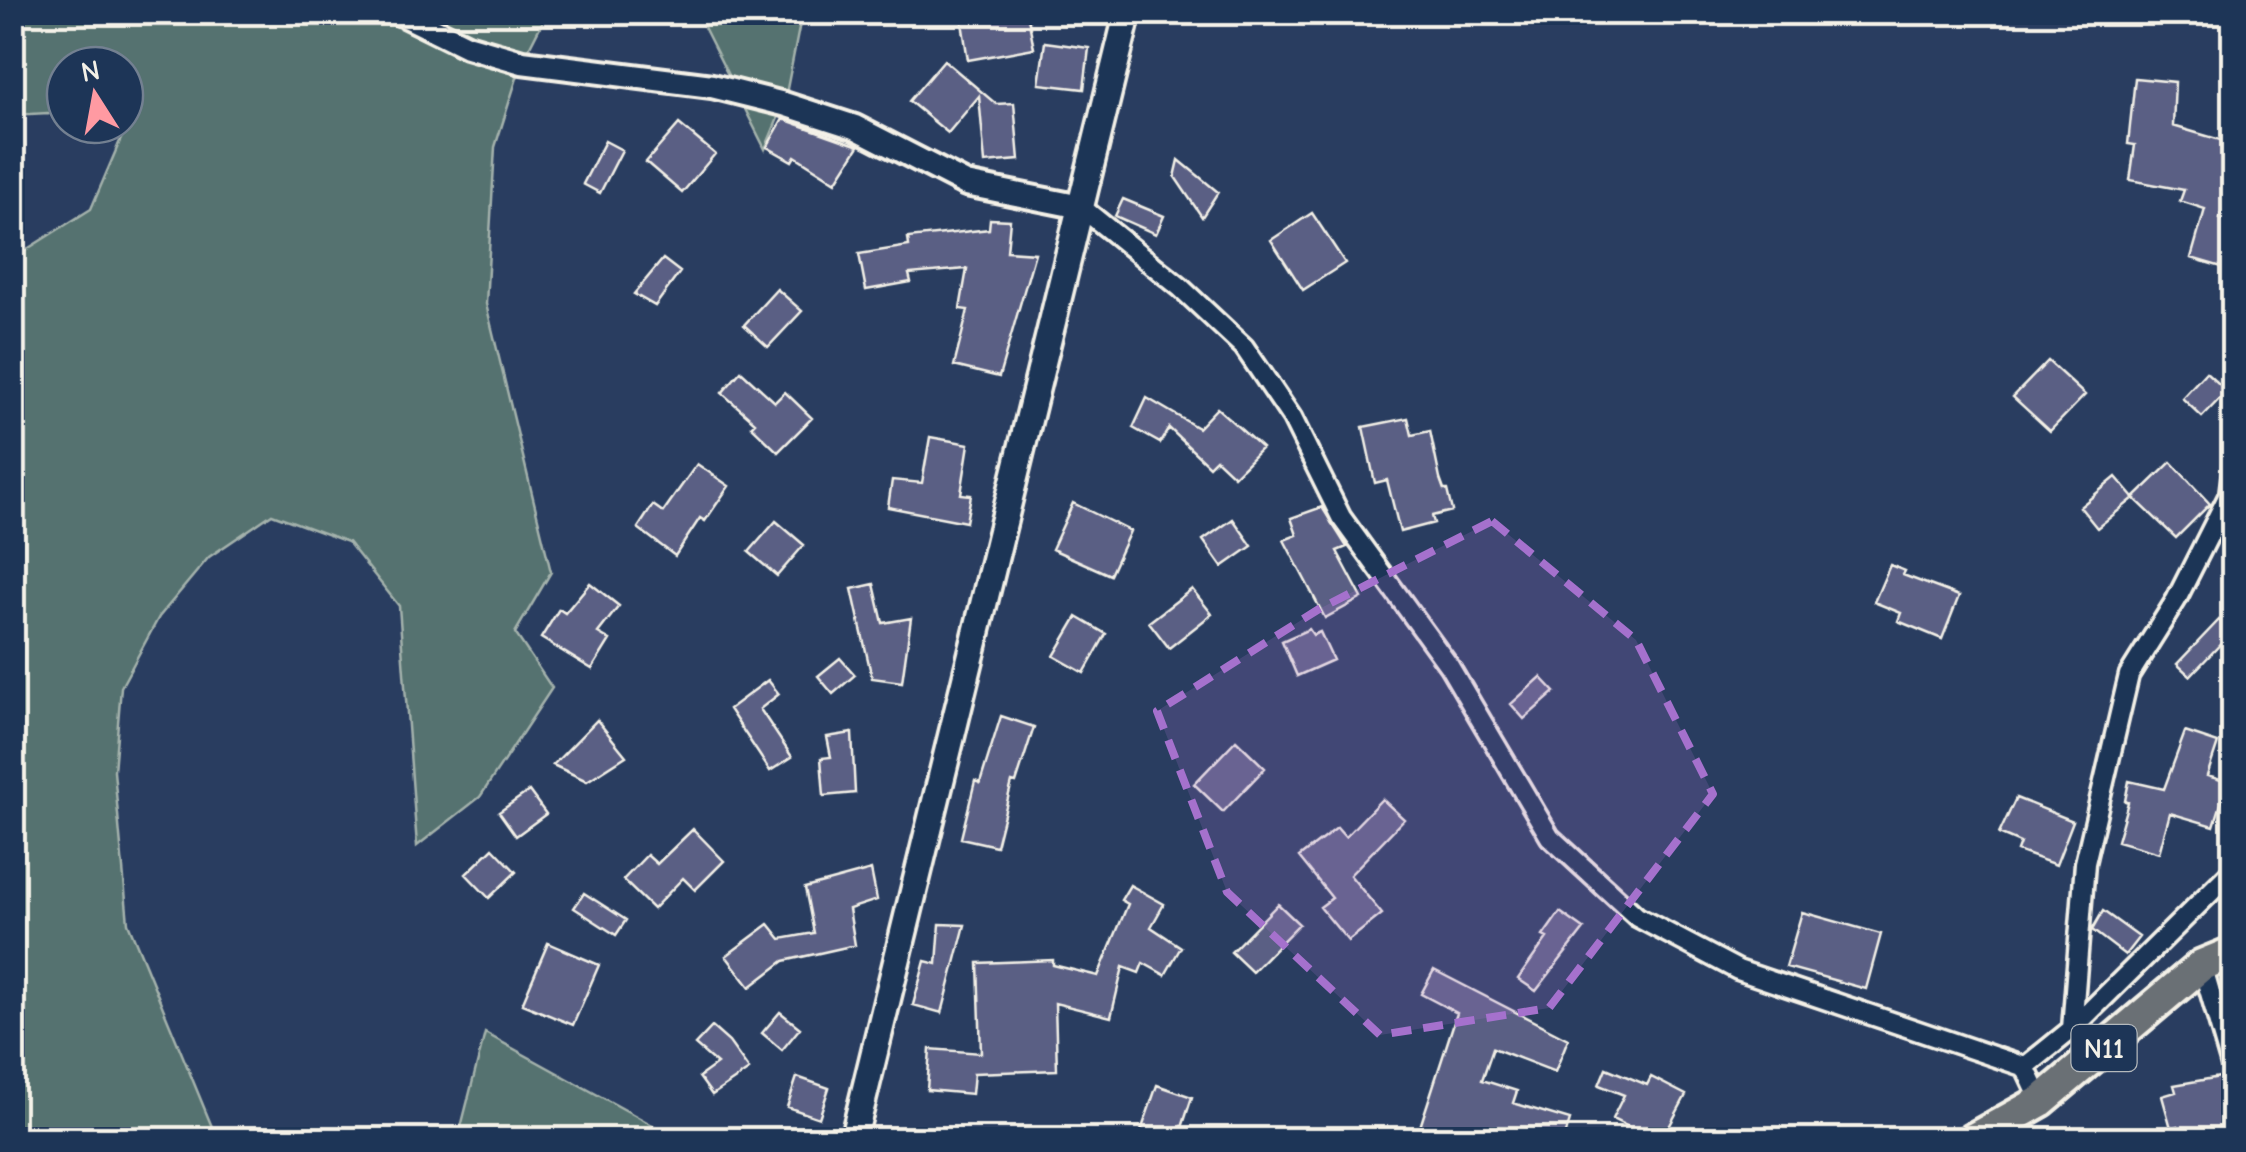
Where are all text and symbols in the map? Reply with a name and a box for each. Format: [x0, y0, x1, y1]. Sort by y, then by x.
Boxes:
north arrow [45, 45, 145, 145]
text: N [78, 54, 102, 89]
road number: N11 [2072, 1025, 2136, 1071]

